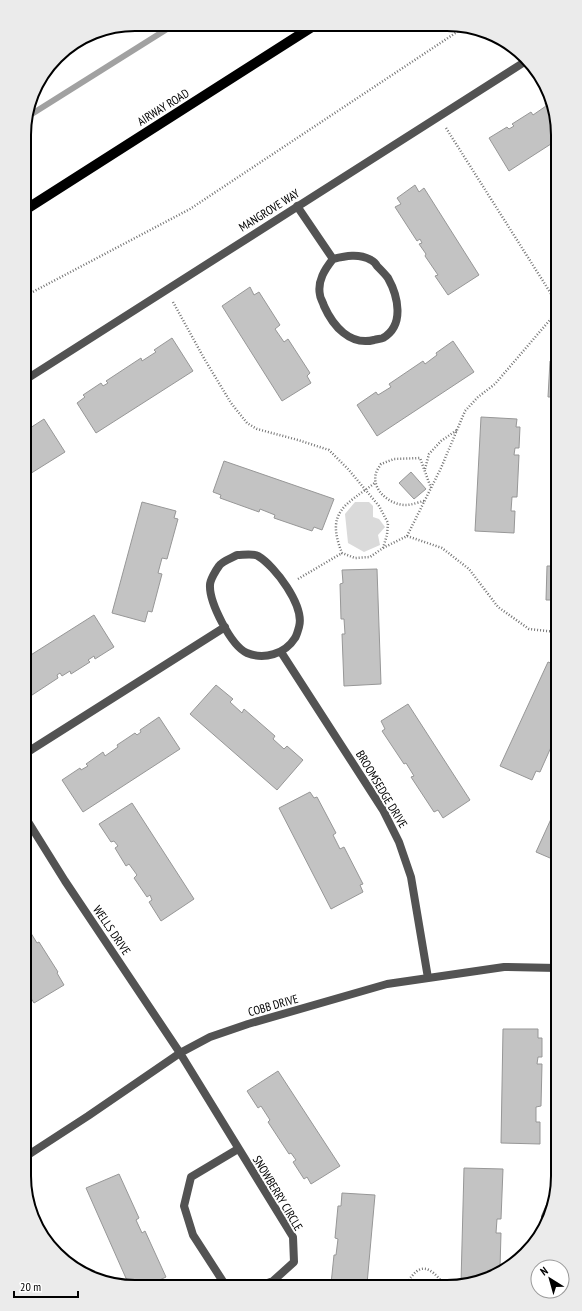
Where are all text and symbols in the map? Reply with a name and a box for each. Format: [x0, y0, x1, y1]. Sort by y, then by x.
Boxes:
street label: AIRWAY ROAD [134, 85, 192, 129]
street label: MANGROVE WAY [236, 185, 303, 235]
street label: BROOMSEDGE DRIVE [353, 748, 411, 830]
street label: WELLS DRIVE [90, 902, 134, 958]
street label: COBB DRIVE [246, 991, 300, 1019]
street label: SNOWBERRY CIRCLE [250, 1153, 306, 1233]
north arrow [530, 1259, 570, 1299]
text: N [537, 1264, 551, 1278]
scale bar [14, 1273, 78, 1299]
text: 20 m [20, 1279, 41, 1294]

